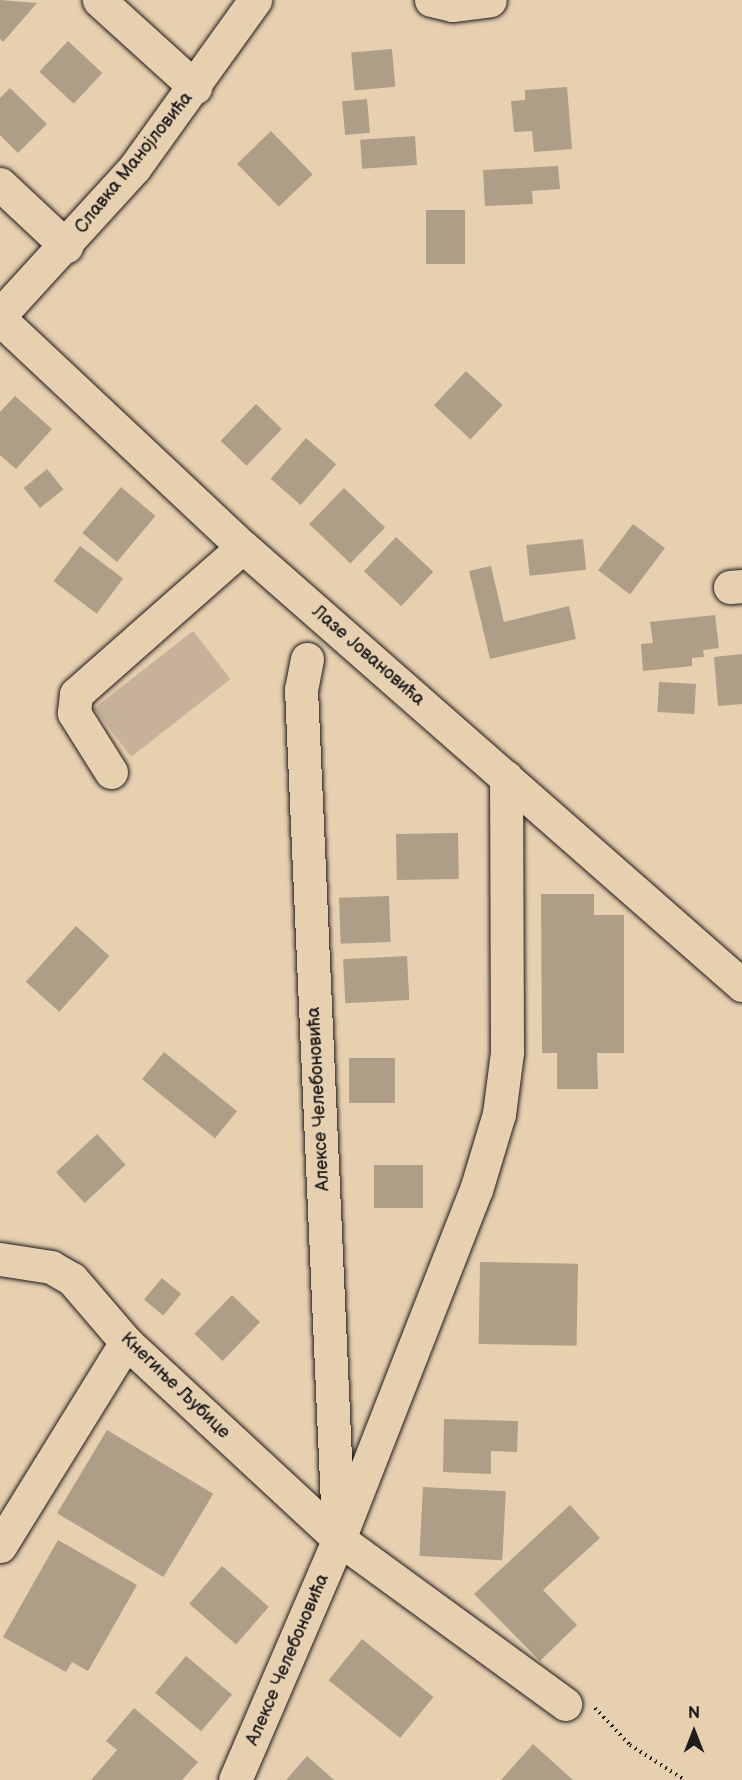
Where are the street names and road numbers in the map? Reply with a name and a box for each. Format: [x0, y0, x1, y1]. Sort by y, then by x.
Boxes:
street label: Славка Манојловића [70, 88, 198, 238]
street label: Лазе Јовановића [307, 601, 429, 711]
street label: Алексе Челебоновића [303, 1006, 335, 1192]
street label: Кнегиње Љубице [116, 1328, 234, 1444]
street label: Алексе Челебоновића [242, 1571, 334, 1749]

